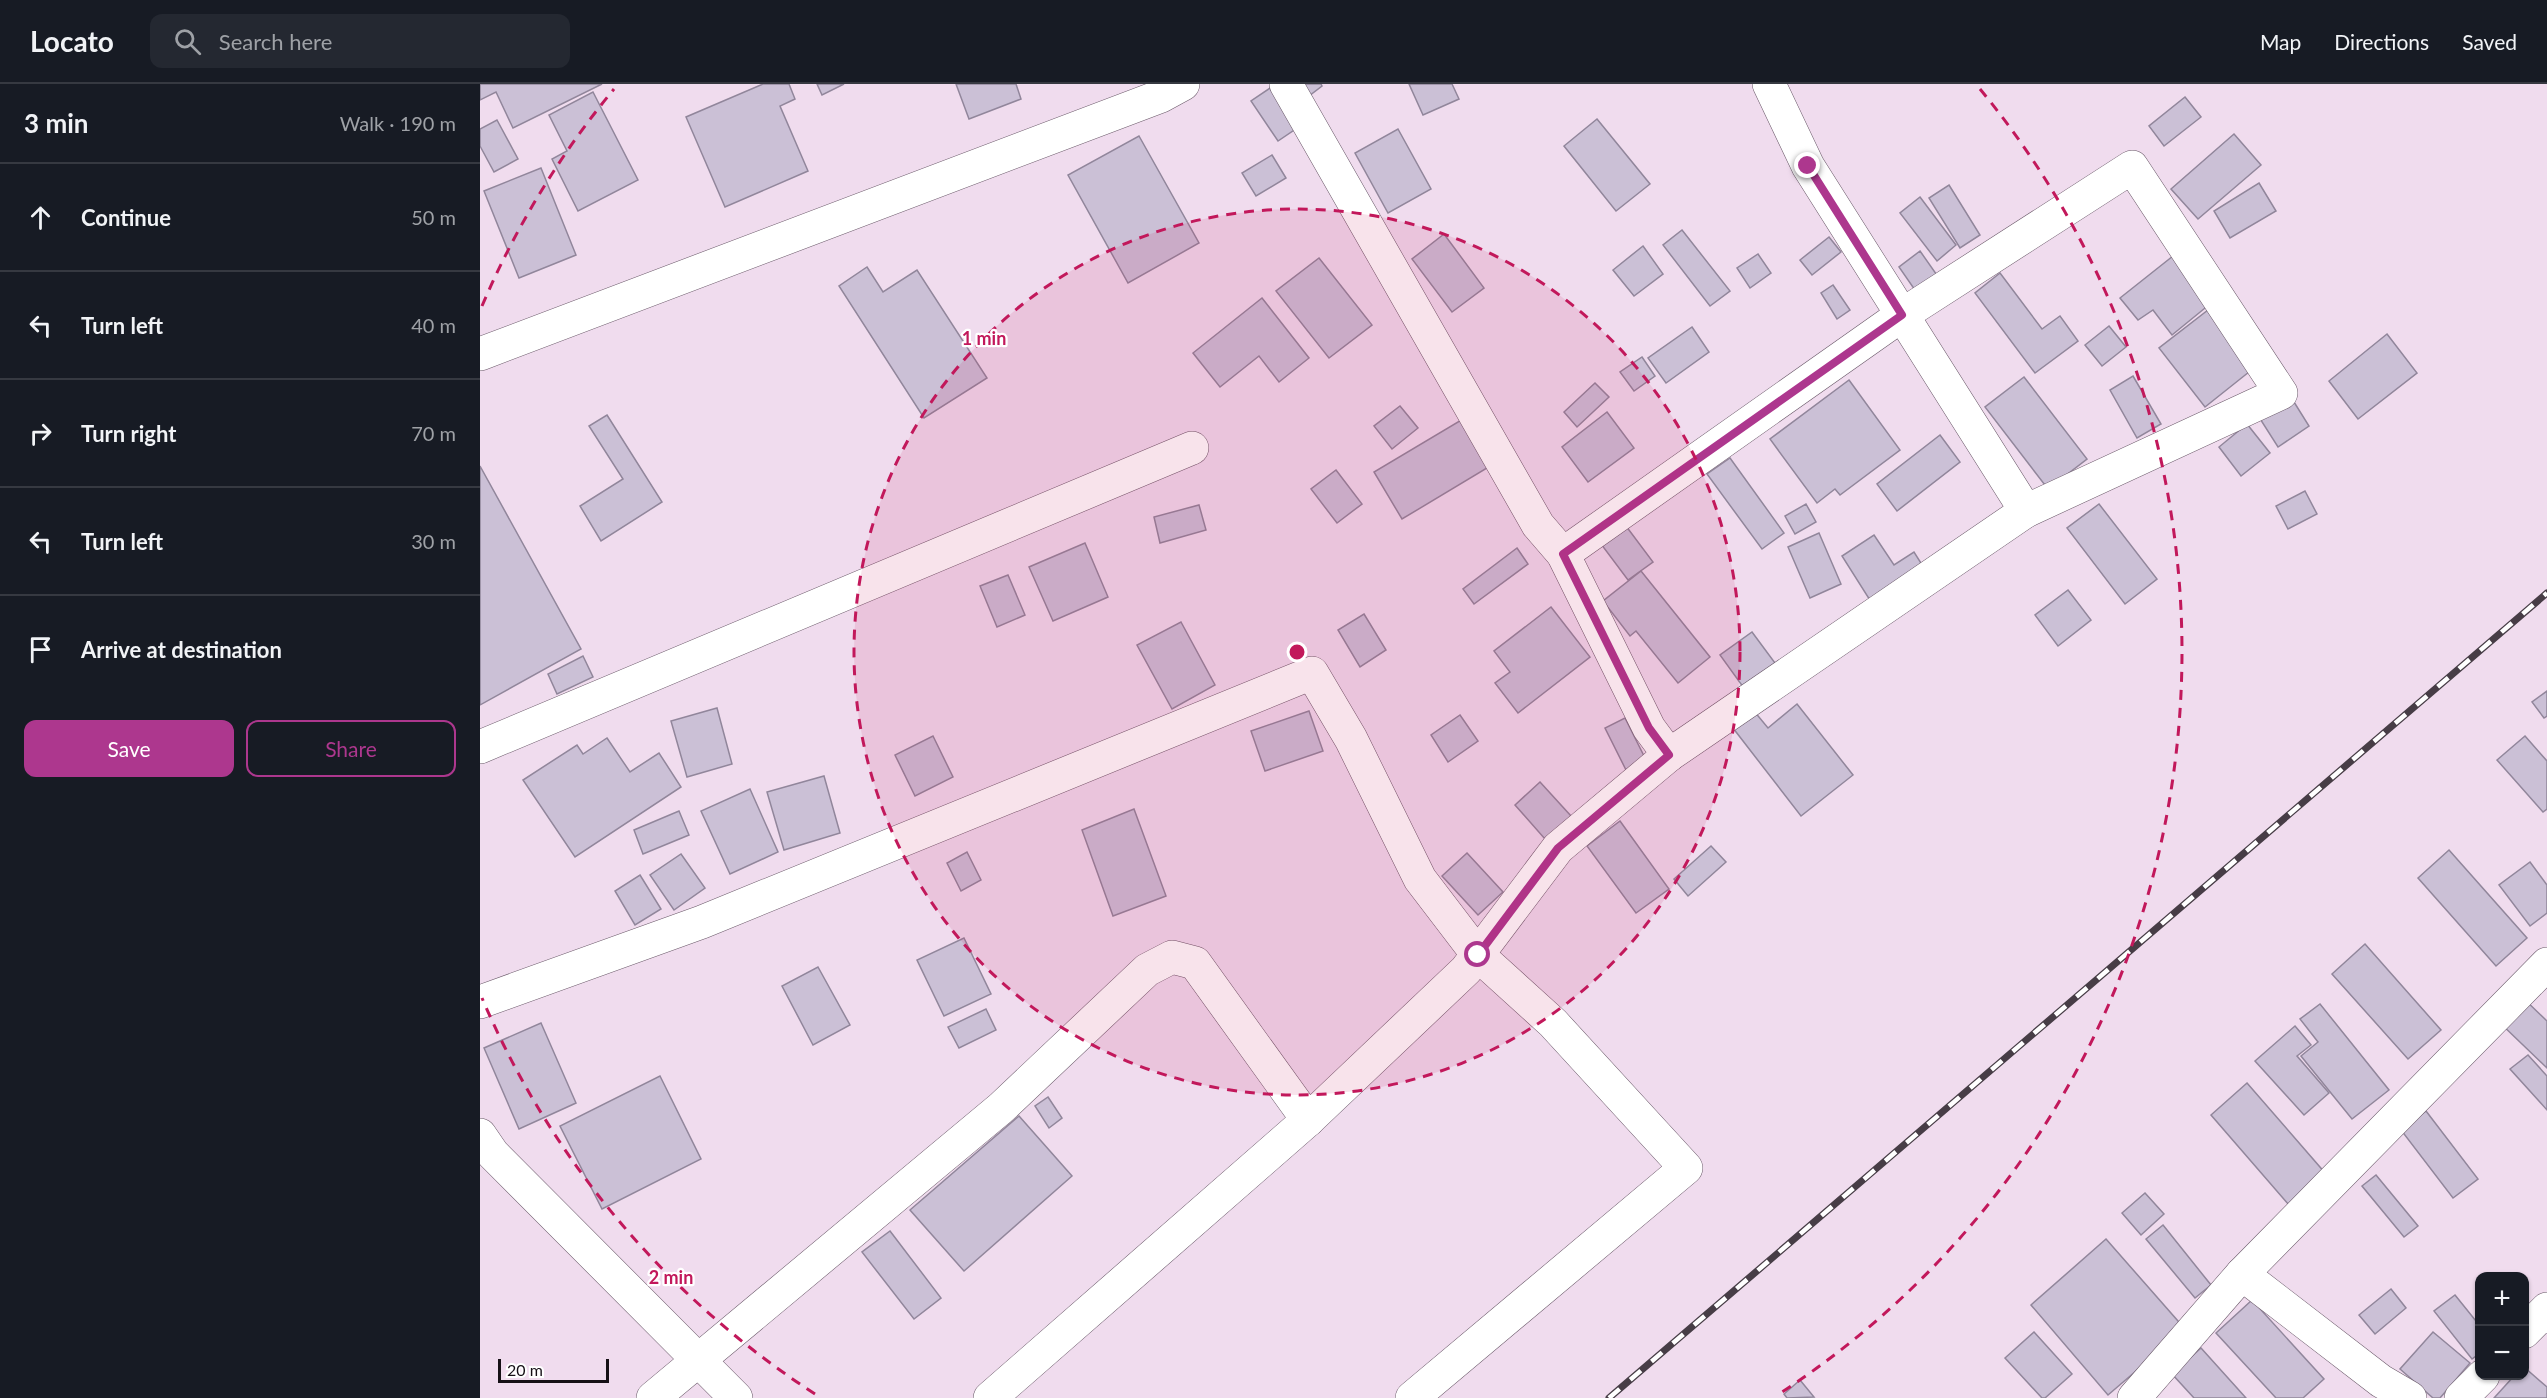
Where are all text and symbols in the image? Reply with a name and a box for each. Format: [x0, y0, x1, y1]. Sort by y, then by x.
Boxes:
search box [150, 14, 570, 68]
text: Locato [30, 24, 114, 58]
icon: search [171, 25, 204, 58]
text: Search here [219, 28, 332, 55]
text: Map [2260, 29, 2301, 54]
text: Directions [2334, 29, 2429, 54]
text: Saved [2462, 29, 2517, 54]
text: 3 min [24, 107, 88, 139]
text: Walk · 190 m [340, 111, 456, 135]
route end [1794, 152, 1820, 178]
icon: ahead [24, 201, 57, 234]
text: Continue [81, 204, 171, 231]
text: 50 m [411, 205, 456, 229]
icon: left [24, 309, 57, 342]
text: Turn left [81, 312, 163, 339]
text: 40 m [411, 313, 456, 337]
text: 1 min [962, 327, 1006, 349]
icon: right [24, 417, 57, 450]
text: Turn right [81, 420, 176, 447]
text: 70 m [411, 421, 456, 445]
icon: left [24, 525, 57, 558]
text: Turn left [81, 528, 163, 555]
text: 30 m [411, 529, 456, 553]
icon: arrive [24, 633, 57, 666]
text: Arrive at destination [81, 636, 282, 663]
centre of rings [1287, 642, 1307, 662]
button: Save [24, 720, 234, 777]
button: Share [246, 720, 456, 777]
route start [1464, 941, 1490, 967]
text: 2 min [649, 1266, 693, 1288]
map controls [2475, 1272, 2529, 1380]
button: + [2475, 1272, 2529, 1326]
button: − [2475, 1326, 2529, 1380]
scale bar [498, 1356, 609, 1384]
text: 20 m [507, 1360, 543, 1379]

